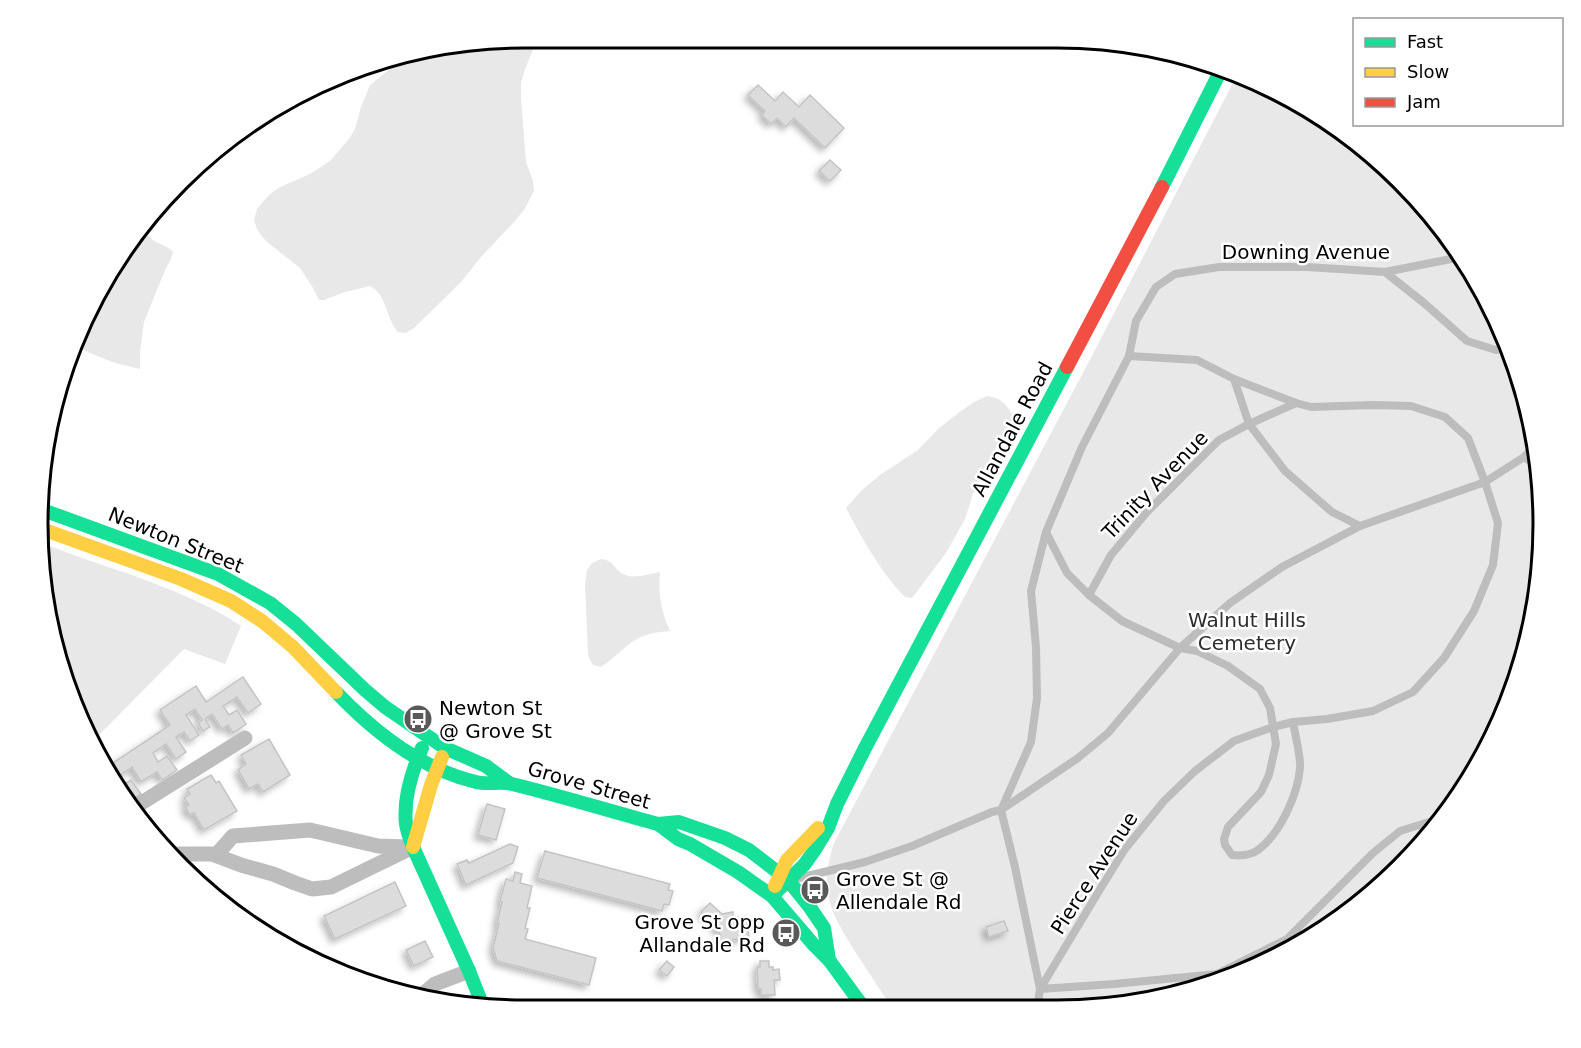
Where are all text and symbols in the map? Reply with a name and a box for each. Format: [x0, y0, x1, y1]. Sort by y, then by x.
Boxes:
legend [1353, 18, 1563, 126]
text: Fast [1407, 31, 1443, 52]
text: Slow [1407, 61, 1449, 82]
text: Jam [1406, 91, 1441, 112]
street label: Downing Avenue [1222, 240, 1390, 264]
street label: Allandale Road [966, 358, 1058, 500]
street label: Trinity Avenue [1096, 426, 1213, 545]
street label: Newton Street [105, 502, 247, 578]
park label: Walnut Hills Cemetery [1188, 608, 1306, 655]
place label: Newton St @ Grove St [439, 696, 552, 743]
bus stop icon: Newton St @ Grove St [402, 703, 434, 735]
street label: Grove Street [525, 756, 653, 814]
street label: Pierce Avenue [1045, 807, 1143, 939]
place label: Grove St @ Allendale Rd [836, 867, 962, 914]
bus stop icon: Grove St @ Allendale Rd [799, 874, 831, 906]
place label: Grove St opp Allandale Rd [634, 910, 765, 957]
bus stop icon: Grove St opp Allandale Rd [770, 917, 802, 949]

